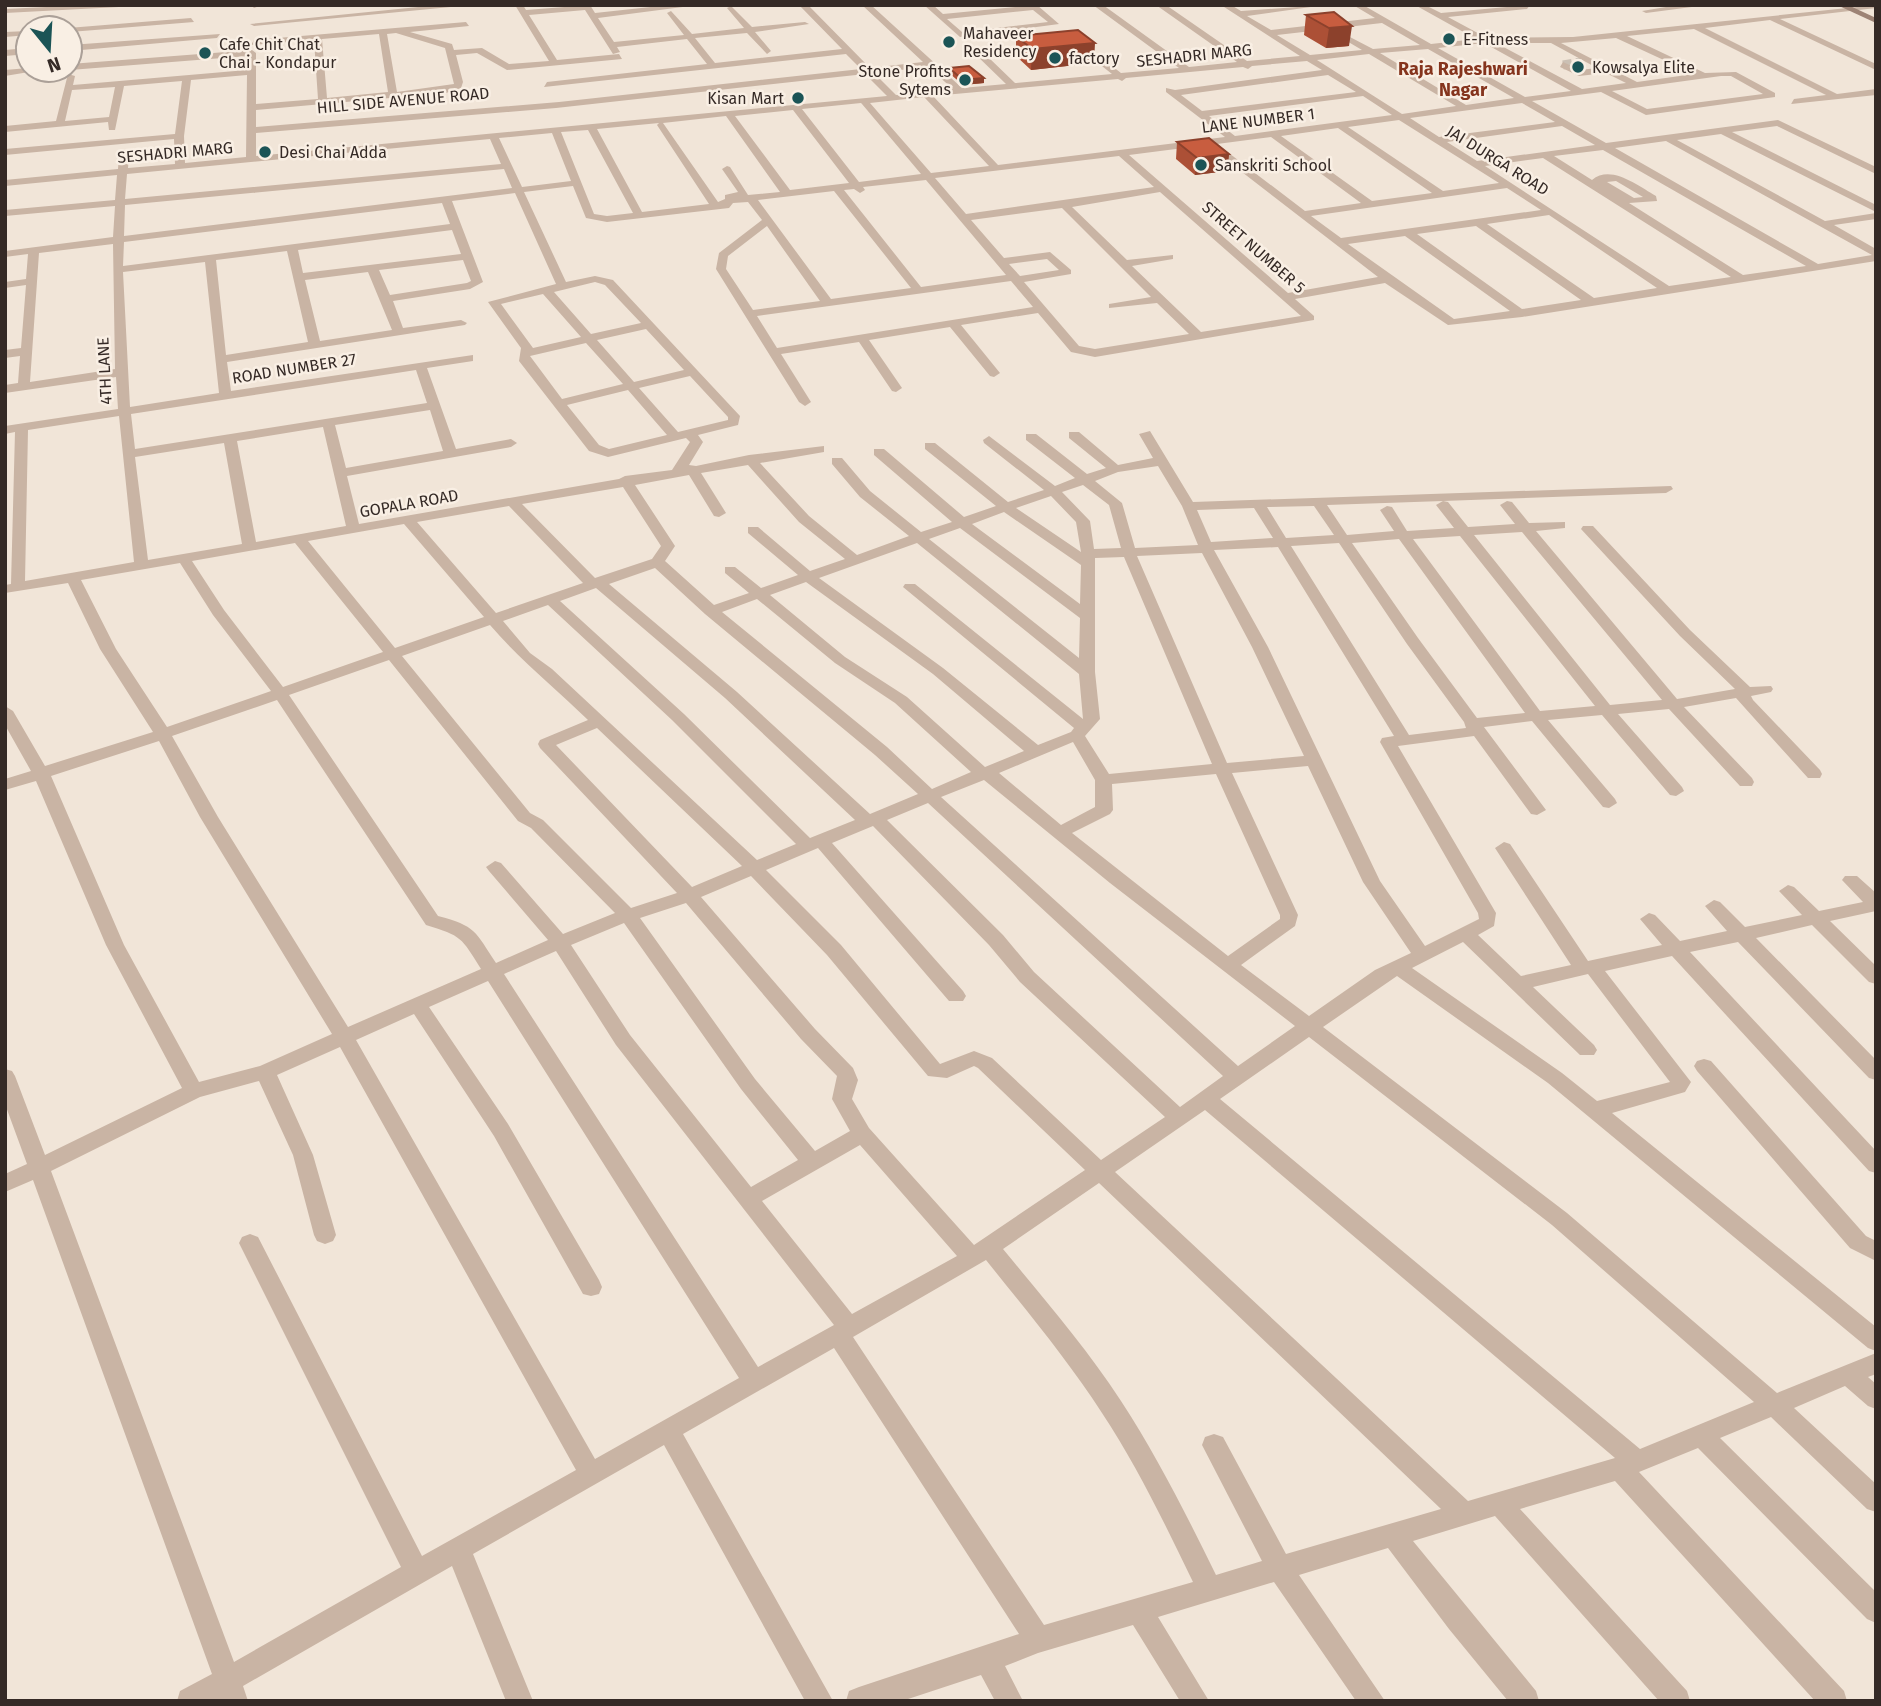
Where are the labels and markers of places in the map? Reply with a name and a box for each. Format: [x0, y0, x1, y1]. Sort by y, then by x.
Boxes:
place label: Mahaveer Residency [963, 24, 1036, 61]
place label: E-Fitness [1463, 30, 1528, 49]
marker: E-Fitness [1441, 31, 1457, 47]
marker: Mahaveer Residency [941, 34, 957, 50]
place label: Cafe Chit Chat Chai - Kondapur [219, 35, 337, 72]
marker: Cafe Chit Chat Chai - Kondapur [197, 45, 213, 61]
place label: factory [1069, 49, 1119, 68]
marker: factory [1047, 50, 1063, 66]
place label: Kowsalya Elite [1592, 58, 1695, 77]
marker: Kowsalya Elite [1570, 59, 1586, 75]
place label: Stone Profits Sytems [859, 62, 951, 99]
marker: Stone Profits Sytems [957, 72, 973, 88]
place label: Kisan Mart [707, 89, 784, 108]
marker: Kisan Mart [790, 90, 806, 106]
place label: Desi Chai Adda [279, 143, 387, 162]
marker: Desi Chai Adda [257, 144, 273, 160]
place label: Sanskriti School [1215, 156, 1332, 175]
marker: Sanskriti School [1193, 157, 1209, 173]

